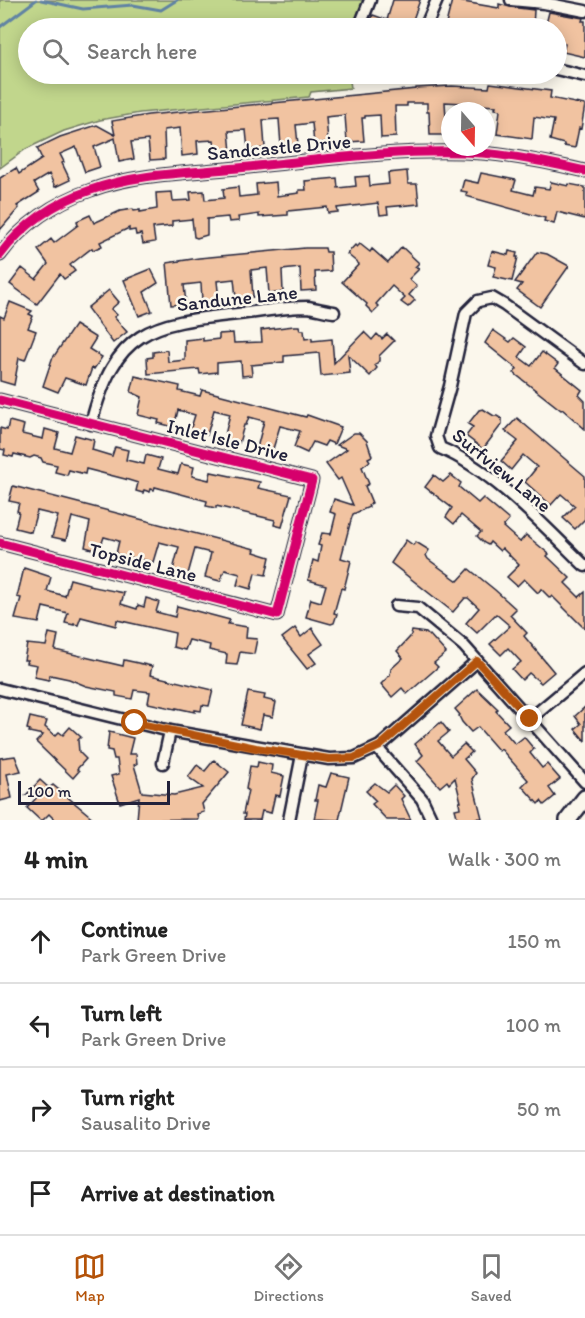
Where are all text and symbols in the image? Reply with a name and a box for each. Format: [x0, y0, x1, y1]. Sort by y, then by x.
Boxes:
search box [18, 18, 567, 84]
icon: search [39, 35, 72, 68]
text: Search here [87, 38, 197, 65]
north arrow [441, 102, 495, 156]
street label: Sandcastle Drive [206, 129, 352, 165]
street label: Sandune Lane [175, 280, 299, 316]
street label: Inlet Isle Drive [165, 413, 291, 467]
street label: Surfview Lane [448, 423, 556, 517]
street label: Topside Lane [87, 537, 199, 587]
route end [516, 705, 542, 731]
route start [121, 709, 147, 735]
scale bar [18, 778, 170, 806]
text: 100 m [27, 782, 71, 801]
text: 4 min [24, 843, 88, 875]
text: Walk · 300 m [448, 847, 561, 871]
text: Continue [81, 916, 168, 943]
icon: ahead [24, 925, 57, 958]
text: 150 m [508, 929, 561, 953]
text: Park Green Drive [81, 943, 226, 967]
text: Turn left [81, 1000, 162, 1027]
icon: left [24, 1009, 57, 1042]
text: 100 m [506, 1013, 561, 1037]
text: Park Green Drive [81, 1027, 226, 1051]
text: Turn right [81, 1084, 175, 1111]
icon: right [24, 1093, 57, 1126]
text: 50 m [517, 1097, 561, 1121]
text: Sausalito Drive [81, 1111, 211, 1135]
icon: arrive [24, 1177, 57, 1210]
text: Arrive at destination [81, 1180, 275, 1207]
tab: Map [73, 1250, 106, 1305]
tab: Directions [253, 1250, 324, 1305]
tab: Saved [471, 1250, 512, 1305]

